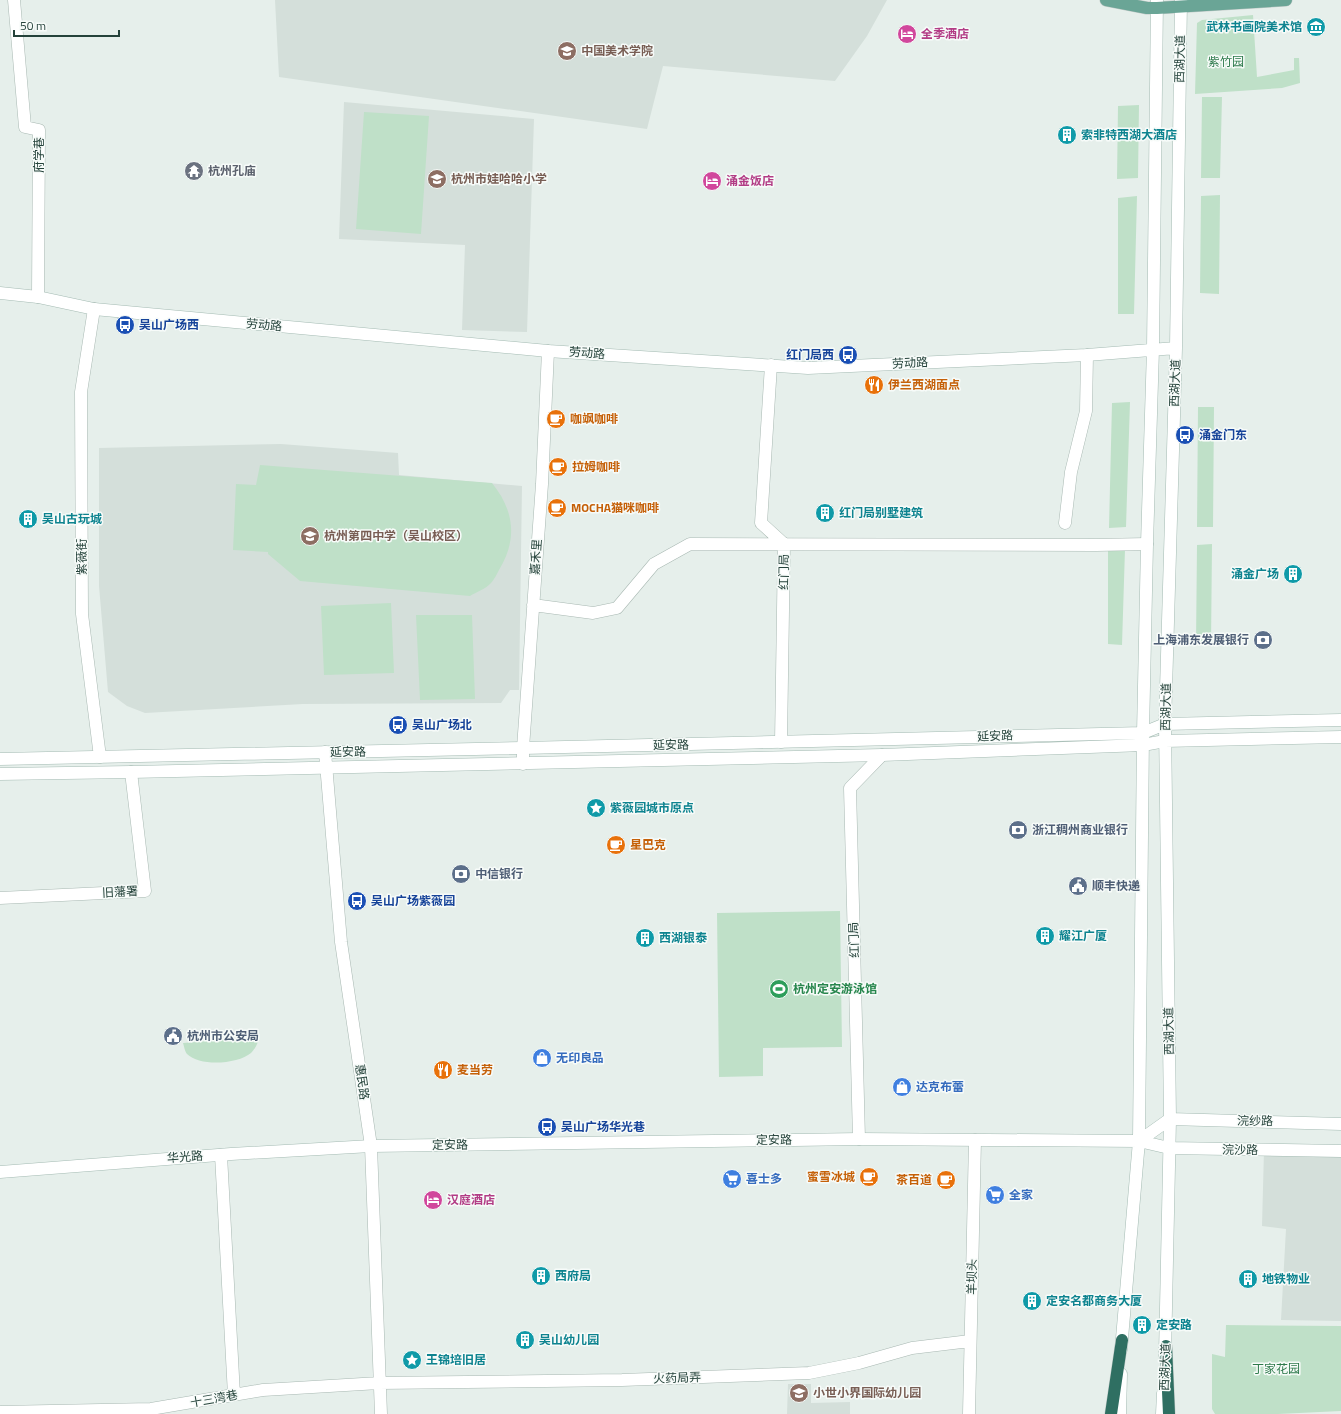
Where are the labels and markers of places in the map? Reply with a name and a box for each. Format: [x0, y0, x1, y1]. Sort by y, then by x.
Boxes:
museum icon: 武林书画院美术馆 [1305, 16, 1327, 38]
place label: 武林书画院美术馆 [1206, 17, 1302, 36]
hotel icon: 全季酒店 [896, 23, 918, 45]
place label: 全季酒店 [921, 24, 969, 43]
school or university icon: 中国美术学院 [556, 40, 578, 62]
place label: 中国美术学院 [581, 41, 653, 60]
building icon: 索非特西湖大酒店 [1056, 124, 1078, 146]
place label: 索非特西湖大酒店 [1081, 125, 1177, 144]
temple icon: 杭州孔庙 [183, 160, 205, 182]
place label: 杭州孔庙 [208, 161, 256, 180]
school or university icon: 杭州市娃哈哈小学 [426, 168, 448, 190]
place label: 杭州市娃哈哈小学 [451, 169, 547, 188]
hotel icon: 涌金饭店 [701, 170, 723, 192]
place label: 涌金饭店 [726, 171, 774, 190]
bus stop icon: 吴山广场西 [114, 314, 136, 336]
place label: 吴山广场西 [139, 315, 199, 334]
bus stop icon: 红门局西 [837, 344, 859, 366]
place label: 红门局西 [786, 345, 834, 364]
restaurant icon: 伊兰西湖面点 [863, 374, 885, 396]
place label: 伊兰西湖面点 [888, 375, 960, 394]
cafe icon: 咖飒咖啡 [545, 408, 567, 430]
place label: 咖飒咖啡 [570, 409, 618, 428]
bus stop icon: 涌金门东 [1174, 424, 1196, 446]
place label: 涌金门东 [1199, 425, 1247, 444]
cafe icon: 拉姆咖啡 [547, 456, 569, 478]
place label: 拉姆咖啡 [572, 457, 620, 476]
cafe icon: MOCHA猫咪咖啡 [546, 497, 568, 519]
place label: MOCHA猫咪咖啡 [571, 498, 659, 517]
building icon: 红门局别墅建筑 [814, 502, 836, 524]
place label: 红门局别墅建筑 [839, 503, 923, 522]
building icon: 吴山古玩城 [17, 508, 39, 530]
place label: 吴山古玩城 [42, 509, 102, 528]
school or university icon: 杭州第四中学（吴山校区） [299, 525, 321, 547]
place label: 杭州第四中学（吴山校区） [324, 526, 468, 545]
building icon: 涌金广场 [1282, 563, 1304, 585]
place label: 涌金广场 [1231, 564, 1279, 583]
bank icon: 上海浦东发展银行 [1252, 629, 1274, 651]
place label: 上海浦东发展银行 [1153, 630, 1249, 649]
bus stop icon: 吴山广场北 [387, 714, 409, 736]
place label: 吴山广场北 [412, 715, 472, 734]
place icon: 紫薇园城市原点 [585, 797, 607, 819]
place label: 紫薇园城市原点 [610, 798, 694, 817]
bank icon: 浙江稠州商业银行 [1007, 819, 1029, 841]
place label: 浙江稠州商业银行 [1032, 820, 1128, 839]
cafe icon: 星巴克 [605, 834, 627, 856]
place label: 星巴克 [630, 835, 666, 854]
bank icon: 中信银行 [450, 863, 472, 885]
place label: 中信银行 [475, 864, 523, 883]
public building icon: 顺丰快递 [1067, 875, 1089, 897]
place label: 顺丰快递 [1092, 876, 1140, 895]
bus stop icon: 吴山广场紫薇园 [346, 890, 368, 912]
place label: 吴山广场紫薇园 [371, 891, 455, 910]
building icon: 耀江广厦 [1034, 925, 1056, 947]
place label: 耀江广厦 [1059, 926, 1107, 945]
building icon: 西湖银泰 [634, 927, 656, 949]
place label: 西湖银泰 [659, 928, 708, 947]
sports icon: 杭州定安游泳馆 [768, 978, 790, 1000]
place label: 杭州定安游泳馆 [793, 979, 877, 998]
public building icon: 杭州市公安局 [162, 1025, 184, 1047]
place label: 杭州市公安局 [187, 1026, 259, 1045]
shop icon: 无印良品 [531, 1047, 553, 1069]
place label: 无印良品 [556, 1048, 604, 1067]
restaurant icon: 麦当劳 [432, 1059, 454, 1081]
place label: 麦当劳 [457, 1060, 493, 1079]
shop icon: 达克布蕾 [891, 1076, 913, 1098]
place label: 达克布蕾 [916, 1077, 964, 1096]
bus stop icon: 吴山广场华光巷 [536, 1116, 558, 1138]
place label: 吴山广场华光巷 [561, 1117, 645, 1136]
cafe icon: 蜜雪冰城 [858, 1166, 880, 1188]
place label: 蜜雪冰城 [807, 1167, 855, 1186]
supermarket icon: 喜士多 [721, 1168, 743, 1190]
place label: 喜士多 [746, 1169, 782, 1188]
cafe icon: 茶百道 [935, 1169, 957, 1191]
place label: 茶百道 [896, 1170, 932, 1189]
supermarket icon: 全家 [984, 1184, 1006, 1206]
place label: 全家 [1009, 1185, 1033, 1204]
hotel icon: 汉庭酒店 [422, 1189, 444, 1211]
place label: 汉庭酒店 [447, 1190, 495, 1209]
building icon: 西府局 [530, 1265, 552, 1287]
place label: 西府局 [555, 1266, 591, 1285]
building icon: 地铁物业 [1237, 1268, 1259, 1290]
place label: 地铁物业 [1262, 1269, 1310, 1288]
building icon: 定安名都商务大厦 [1021, 1290, 1043, 1312]
place label: 定安名都商务大厦 [1046, 1291, 1142, 1310]
building icon: 定安路 [1131, 1314, 1153, 1336]
place label: 定安路 [1156, 1315, 1192, 1334]
building icon: 吴山幼儿园 [514, 1329, 536, 1351]
place label: 吴山幼儿园 [539, 1330, 599, 1349]
place icon: 王锦培旧居 [401, 1349, 423, 1371]
place label: 王锦培旧居 [426, 1350, 486, 1369]
school or university icon: 小世小界国际幼儿园 [788, 1382, 810, 1404]
place label: 小世小界国际幼儿园 [813, 1383, 921, 1402]

